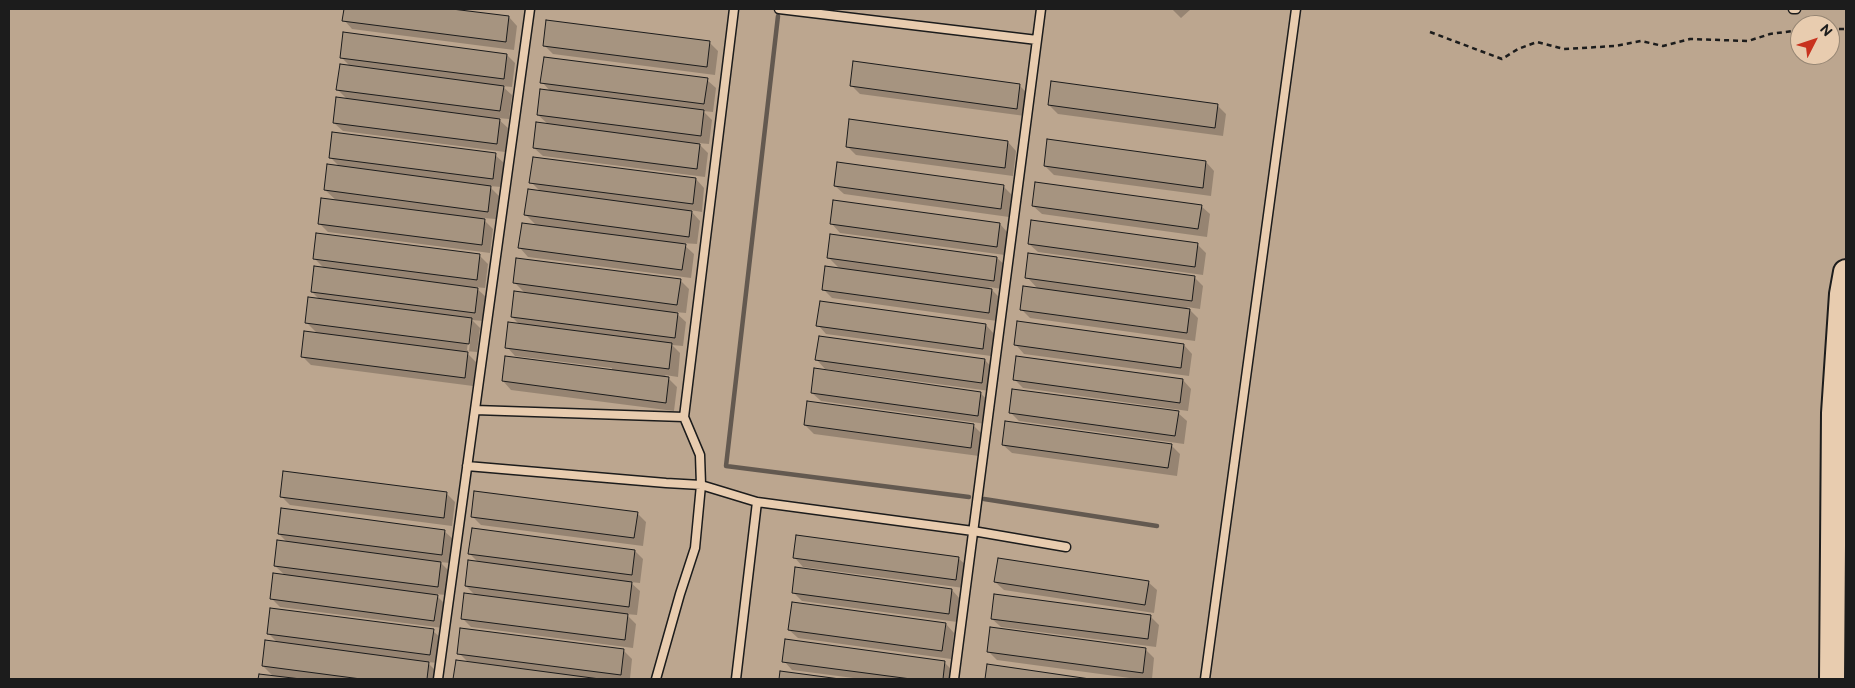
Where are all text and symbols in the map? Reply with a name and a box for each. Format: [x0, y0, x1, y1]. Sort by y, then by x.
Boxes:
north arrow [1790, 15, 1840, 65]
text: N [1816, 21, 1836, 40]

